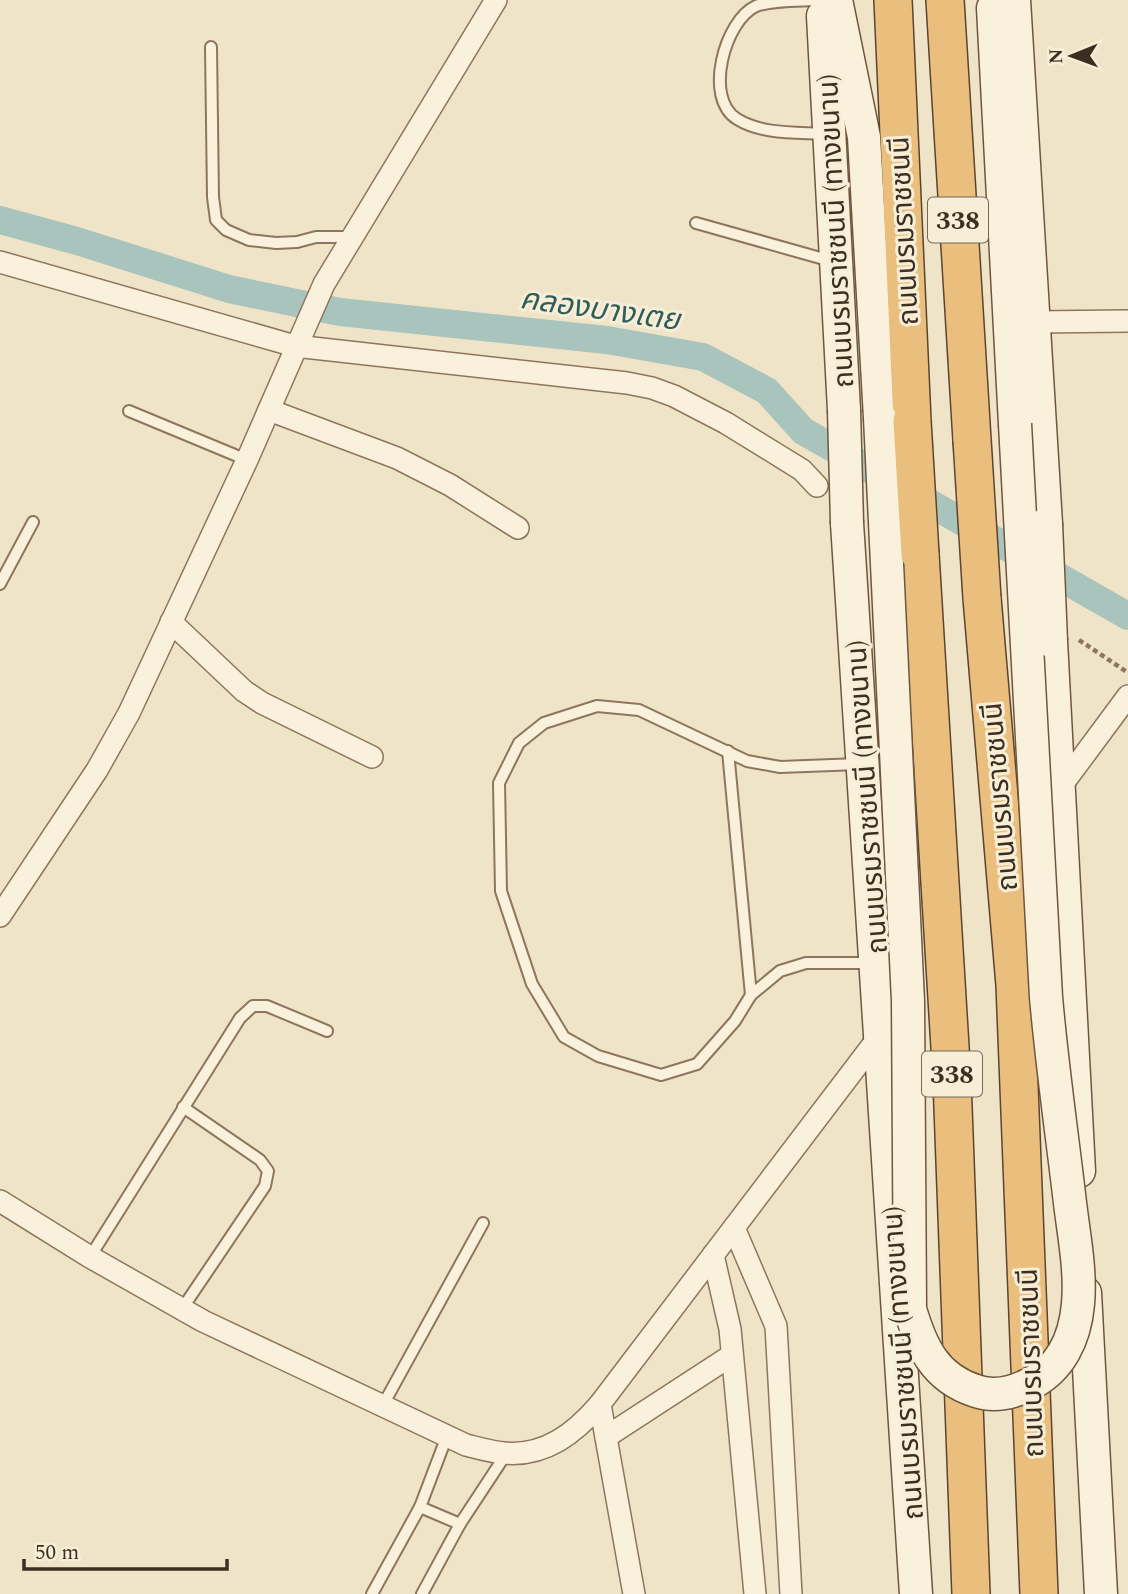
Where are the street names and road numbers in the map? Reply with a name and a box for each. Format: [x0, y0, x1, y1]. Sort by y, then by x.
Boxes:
street label: ถนนบรมราชชนนี (ทางขนาน) [807, 73, 866, 389]
street label: ถนนบรมราชชนนี [878, 135, 931, 326]
road number: 338 [928, 197, 988, 242]
street label: ถนนบรมราชชนนี (ทางขนาน) [835, 638, 900, 955]
street label: ถนนบรมราชชนนี [971, 701, 1030, 893]
road number: 338 [922, 1051, 982, 1096]
street label: ถนนบรมราชชนนี (ทางขนาน) [871, 1204, 936, 1521]
street label: ถนนบรมราชชนนี [1007, 1268, 1056, 1458]

